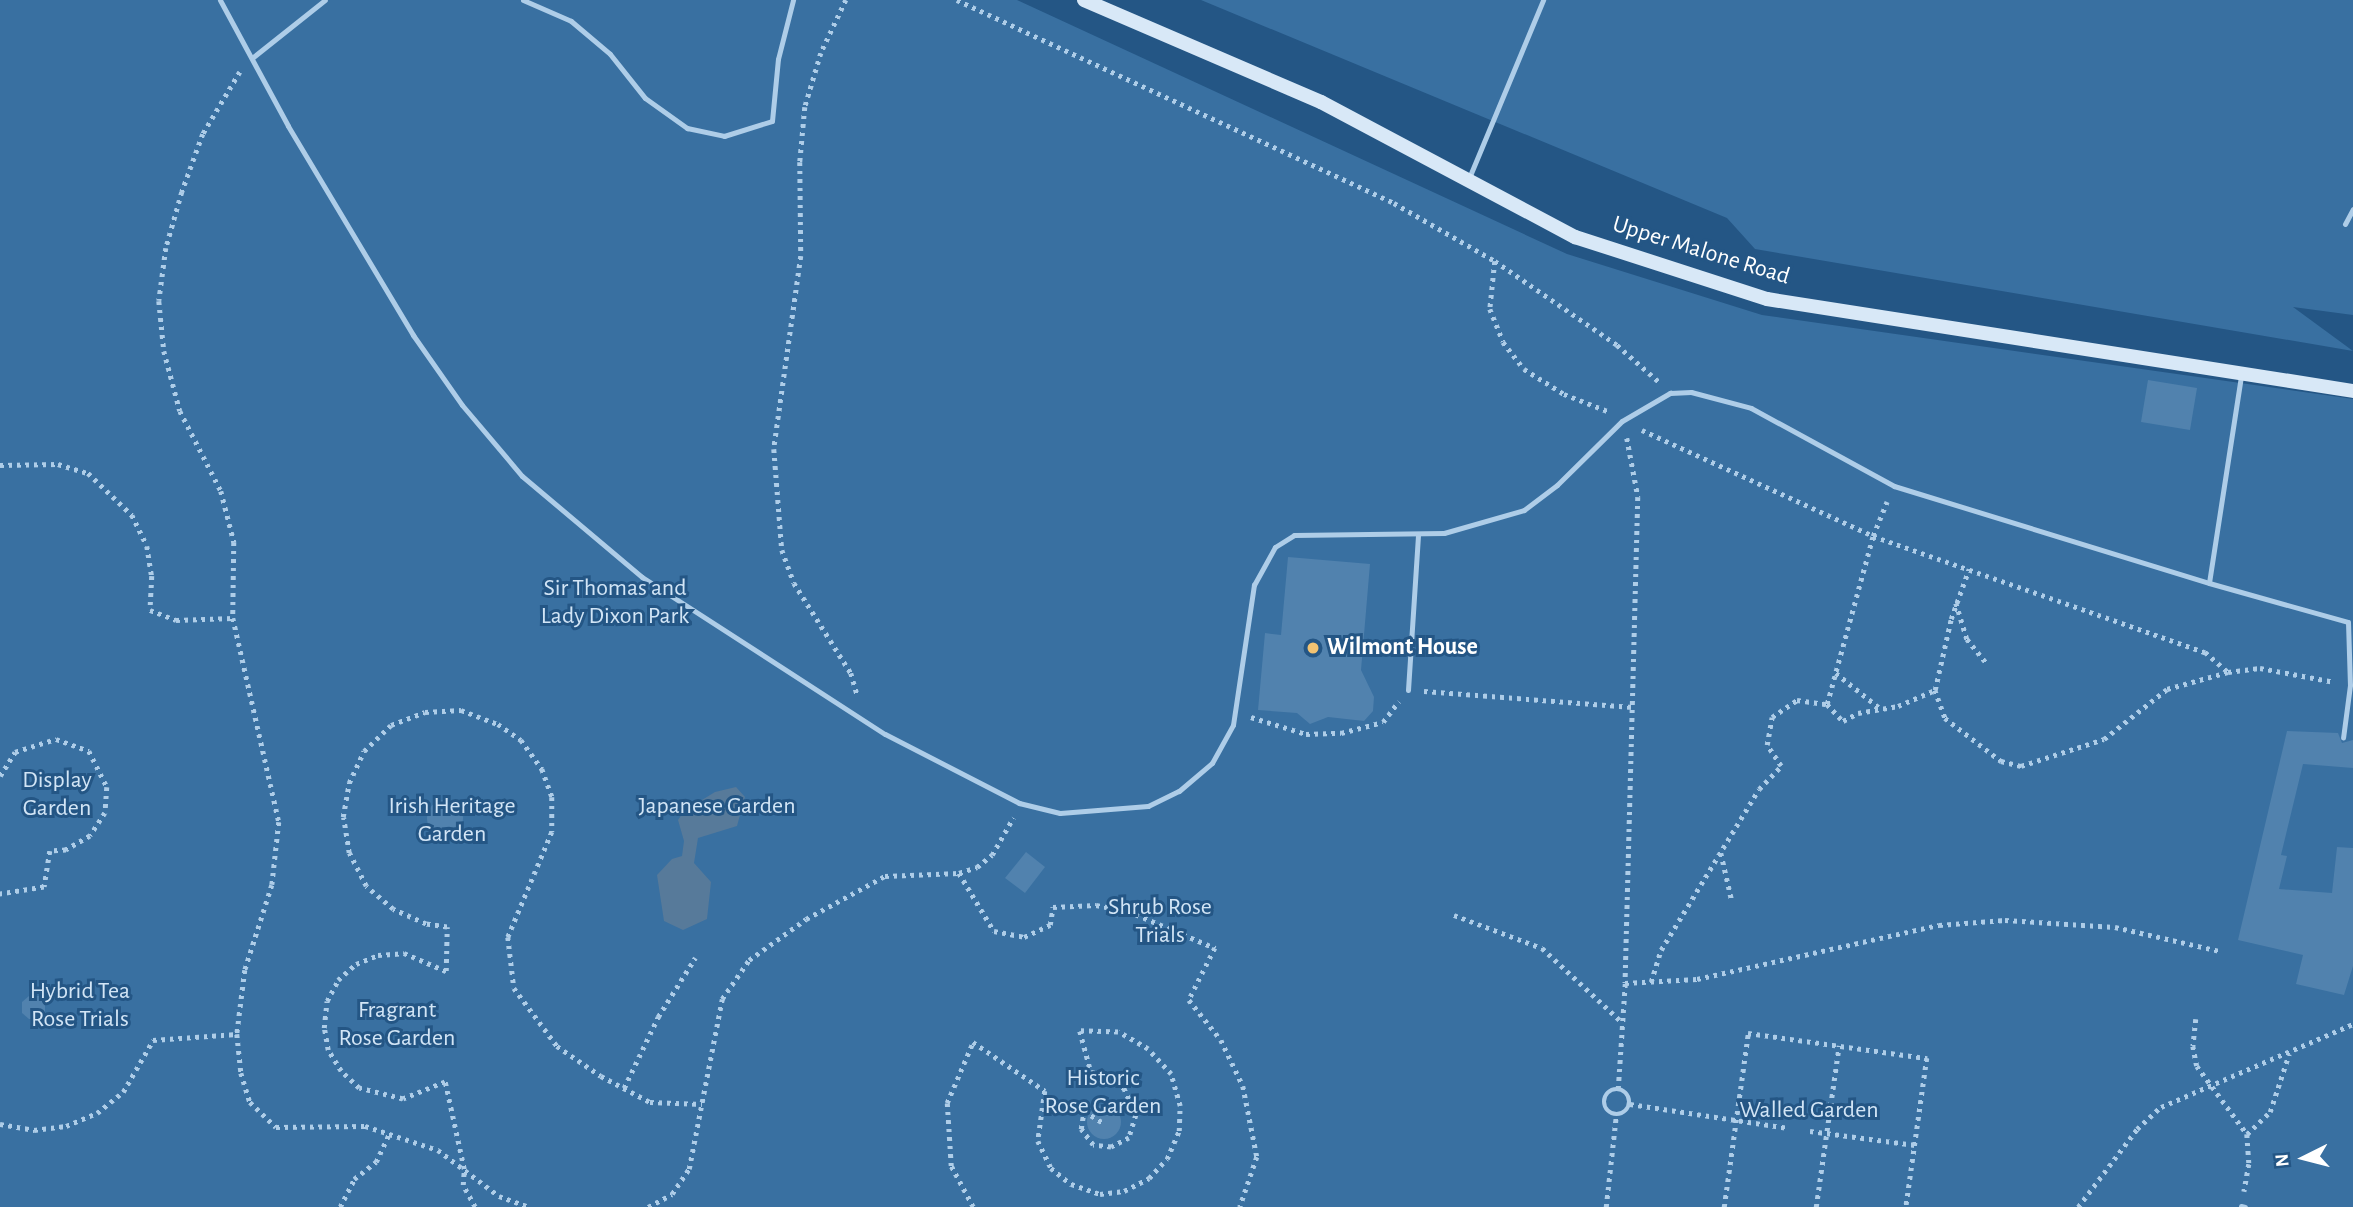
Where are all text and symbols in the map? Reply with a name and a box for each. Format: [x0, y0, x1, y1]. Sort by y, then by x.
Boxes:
street label: Upper Malone Road [1609, 210, 1793, 292]
park label: Sir Thomas and Lady Dixon Park [541, 575, 689, 631]
place label: Wilmont House [1327, 634, 1478, 662]
marker: Wilmont House [1305, 640, 1321, 656]
park label: Display Garden [22, 767, 92, 823]
park label: Irish Heritage Garden [388, 793, 516, 849]
park label: Japanese Garden [638, 793, 796, 821]
park label: Shrub Rose Trials [1108, 894, 1212, 950]
park label: Hybrid Tea Rose Trials [30, 978, 130, 1034]
park label: Fragrant Rose Garden [339, 997, 455, 1053]
park label: Historic Rose Garden [1045, 1065, 1161, 1121]
park label: Walled Garden [1739, 1097, 1879, 1125]
north arrow [2269, 1123, 2339, 1193]
text: N [2272, 1153, 2293, 1168]

